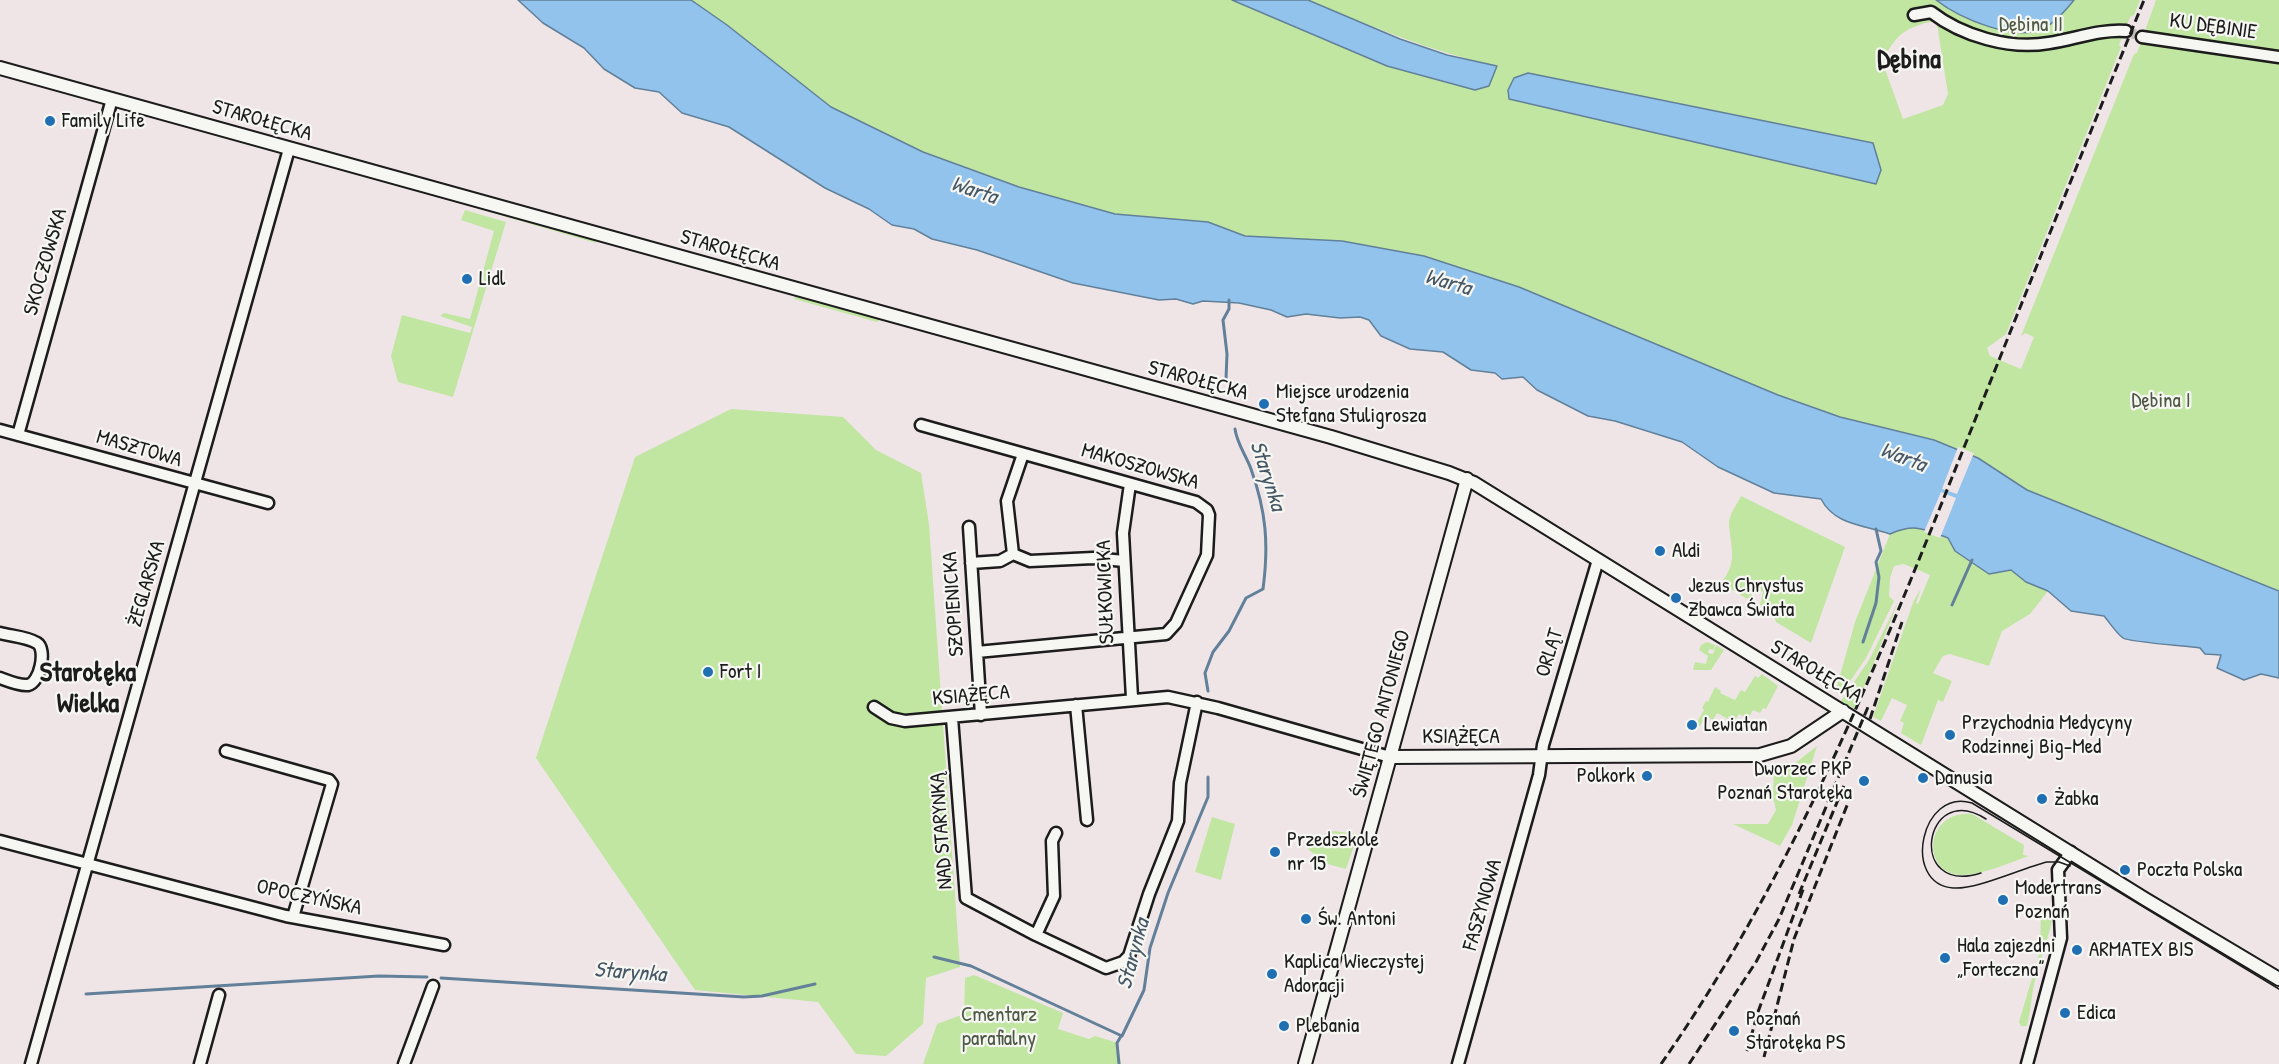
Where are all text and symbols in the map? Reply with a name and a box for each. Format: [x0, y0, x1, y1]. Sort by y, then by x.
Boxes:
street label: KU DĘBINIE [2168, 8, 2258, 46]
park label: Dębina II [1999, 12, 2063, 38]
district label: Dębina [1877, 45, 1941, 77]
street label: STAROŁĘCKA [209, 95, 315, 147]
place label: Family Life [62, 108, 145, 134]
marker: Family Life [43, 114, 57, 128]
water label: Warta [948, 171, 1000, 211]
street label: SKOCZOWSKA [19, 206, 73, 318]
street label: STAROŁĘCKA [677, 225, 783, 277]
water label: Warta [1422, 264, 1474, 302]
place label: Lidl [479, 266, 505, 292]
marker: Lidl [460, 272, 474, 286]
street label: STAROŁĘCKA [1145, 356, 1251, 406]
place label: Miejsce urodzenia Stefana Stuligrosza [1276, 379, 1426, 429]
park label: Dębina I [2131, 388, 2191, 414]
marker: Miejsce urodzenia Stefana Stuligrosza [1257, 397, 1271, 411]
street label: MASZTOWA [93, 425, 185, 473]
water label: Warta [1876, 437, 1930, 479]
street label: MAKOSZOWSKA [1078, 438, 1202, 496]
water label: Starynka [1243, 438, 1291, 514]
street label: ŻEGLARSKA [123, 538, 171, 630]
place label: Aldi [1672, 538, 1701, 564]
street label: SUŁKOWICKA [1092, 540, 1120, 644]
marker: Aldi [1653, 544, 1667, 558]
street label: SZOPIENICKA [938, 551, 970, 657]
place label: Jezus Chrystus Zbawca Świata [1688, 573, 1804, 623]
marker: Jezus Chrystus Zbawca Świata [1669, 591, 1683, 605]
street label: ORLĄT [1531, 626, 1569, 680]
street label: ŚWIĘTEGO ANTONIEGO [1347, 627, 1417, 801]
street label: STAROŁĘCKA [1766, 635, 1866, 709]
district label: Starołęka Wielka [40, 658, 136, 721]
place label: Fort I [720, 659, 761, 685]
marker: Fort I [701, 665, 715, 679]
street label: KSIĄŻĘCA [931, 680, 1011, 712]
place label: Przychodnia Medycyny Rodzinnej Big-Med [1962, 710, 2132, 760]
place label: Lewiatan [1704, 712, 1768, 738]
marker: Lewiatan [1685, 718, 1699, 732]
street label: KSIĄŻĘCA [1422, 724, 1500, 750]
marker: Przychodnia Medycyny Rodzinnej Big-Med [1943, 728, 1957, 742]
place label: Dworzec PKP Poznań Starołęka [1717, 756, 1852, 806]
place label: Polkork [1577, 763, 1635, 789]
place label: Danusia [1935, 765, 1992, 791]
marker: Polkork [1640, 769, 1654, 783]
marker: Danusia [1916, 771, 1930, 785]
street label: NAD STARYNKĄ [925, 772, 959, 890]
marker: Dworzec PKP Poznań Starołęka [1857, 774, 1871, 788]
place label: Żabka [2054, 786, 2098, 812]
marker: Żabka [2035, 792, 2049, 806]
place label: Przedszkole nr 15 [1287, 827, 1379, 877]
marker: Przedszkole nr 15 [1268, 845, 1282, 859]
street label: FASZYNOWA [1458, 856, 1508, 954]
place label: Poczta Polska [2137, 857, 2242, 883]
marker: Poczta Polska [2118, 863, 2132, 877]
street label: OPOCZYŃSKA [254, 875, 364, 921]
place label: Modertrans Poznań [2015, 875, 2102, 925]
marker: Modertrans Poznań [1996, 893, 2010, 907]
place label: Św. Antoni [1318, 906, 1396, 932]
marker: Św. Antoni [1299, 912, 1313, 926]
water label: Starynka [1112, 916, 1156, 992]
place label: Hala zajezdni „Forteczna” [1957, 933, 2056, 983]
place label: ARMATEX BIS [2089, 937, 2193, 963]
marker: ARMATEX BIS [2070, 943, 2084, 957]
place label: Kaplica Wieczystej Adoracji [1284, 949, 1424, 999]
marker: Hala zajezdni „Forteczna” [1938, 951, 1952, 965]
water label: Starynka [593, 957, 667, 989]
marker: Kaplica Wieczystej Adoracji [1265, 967, 1279, 981]
place label: Edica [2077, 1000, 2116, 1026]
park label: Cmentarz parafialny [961, 1002, 1037, 1052]
place label: Poznań Starołęka PS [1746, 1006, 1845, 1056]
marker: Edica [2058, 1006, 2072, 1020]
place label: Plebania [1296, 1013, 1359, 1039]
marker: Plebania [1277, 1019, 1291, 1033]
marker: Poznań Starołęka PS [1727, 1024, 1741, 1038]

